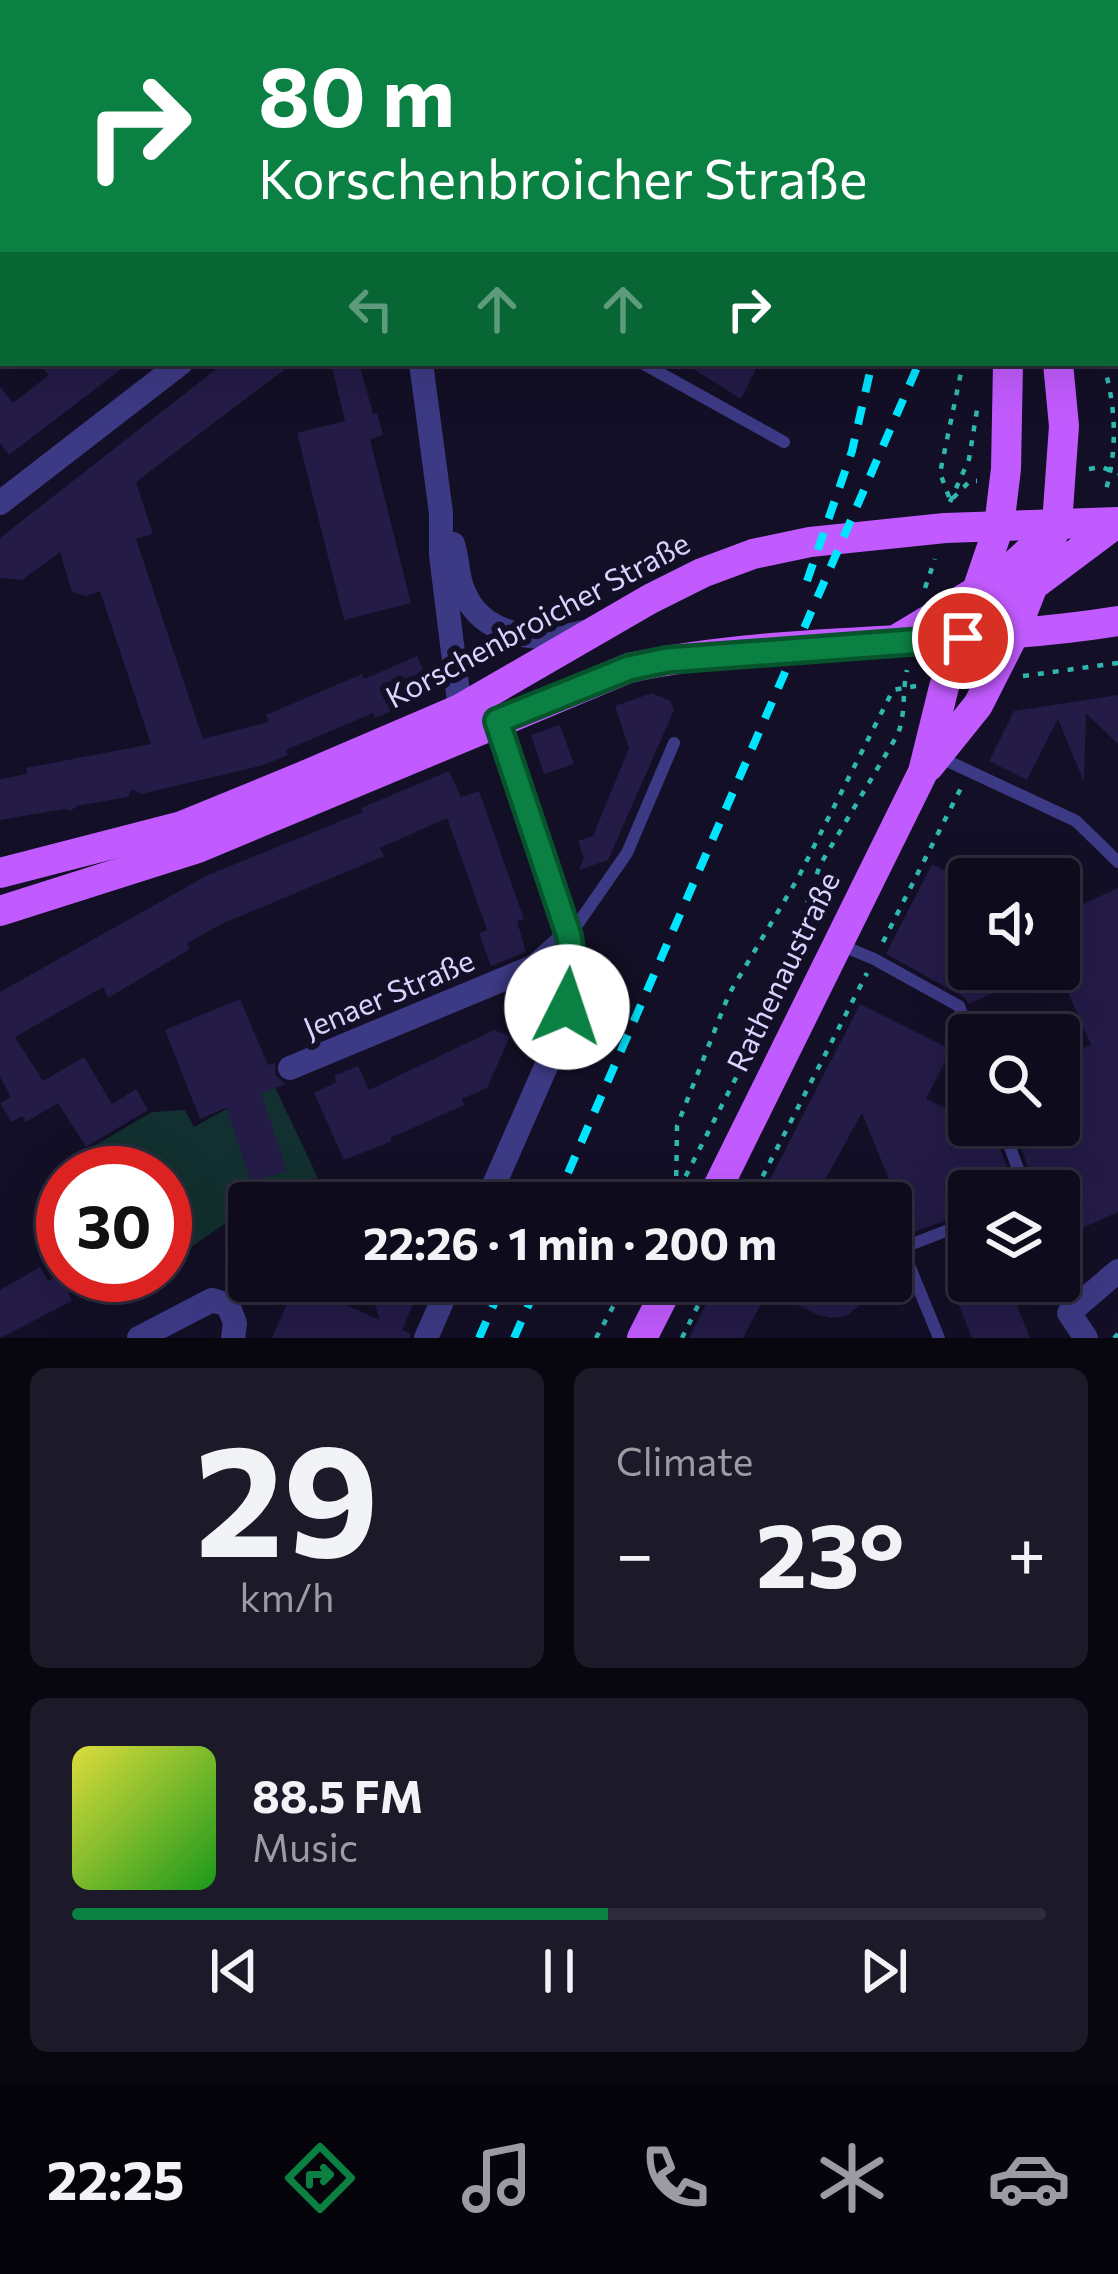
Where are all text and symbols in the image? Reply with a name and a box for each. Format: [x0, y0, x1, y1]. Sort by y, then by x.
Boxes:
text: 80 m [258, 42, 455, 144]
icon: right [60, 48, 216, 204]
text: Korschenbroicher Straße [258, 144, 867, 210]
icon: left [338, 276, 404, 342]
icon: ahead [464, 276, 530, 342]
icon: ahead [590, 276, 656, 342]
icon: right [716, 276, 782, 342]
street label: Korschenbroicher Straße [379, 523, 695, 715]
pin [912, 587, 1014, 689]
icon: arrive [930, 605, 996, 671]
map controls [948, 858, 1080, 1302]
button: sound [948, 858, 1080, 990]
street label: Rathenaustraße [717, 865, 846, 1077]
street label: Jenaer Straße [297, 940, 479, 1045]
position arrow [504, 944, 630, 1070]
button: search [948, 1014, 1080, 1146]
speed limit sign: 30 [36, 1146, 192, 1302]
button: layers [948, 1170, 1080, 1302]
text: 22:26 · 1 min · 200 m [363, 1214, 777, 1269]
text: 29 [195, 1398, 379, 1589]
text: Climate [616, 1436, 753, 1484]
text: 23° [756, 1496, 905, 1607]
text: − [616, 1511, 654, 1592]
text: + [1007, 1511, 1046, 1592]
text: km/h [240, 1572, 334, 1620]
text: 88.5 FM [252, 1767, 423, 1822]
text: Music [252, 1822, 358, 1870]
icon: previous [201, 1938, 267, 2004]
icon: pause [526, 1938, 592, 2004]
icon: next [851, 1938, 917, 2004]
icon: directions [278, 2136, 362, 2220]
icon: music [455, 2136, 539, 2220]
icon: phone [633, 2136, 717, 2220]
icon: climate [810, 2136, 894, 2220]
icon: car [987, 2136, 1071, 2220]
text: 22:25 [47, 2145, 185, 2211]

